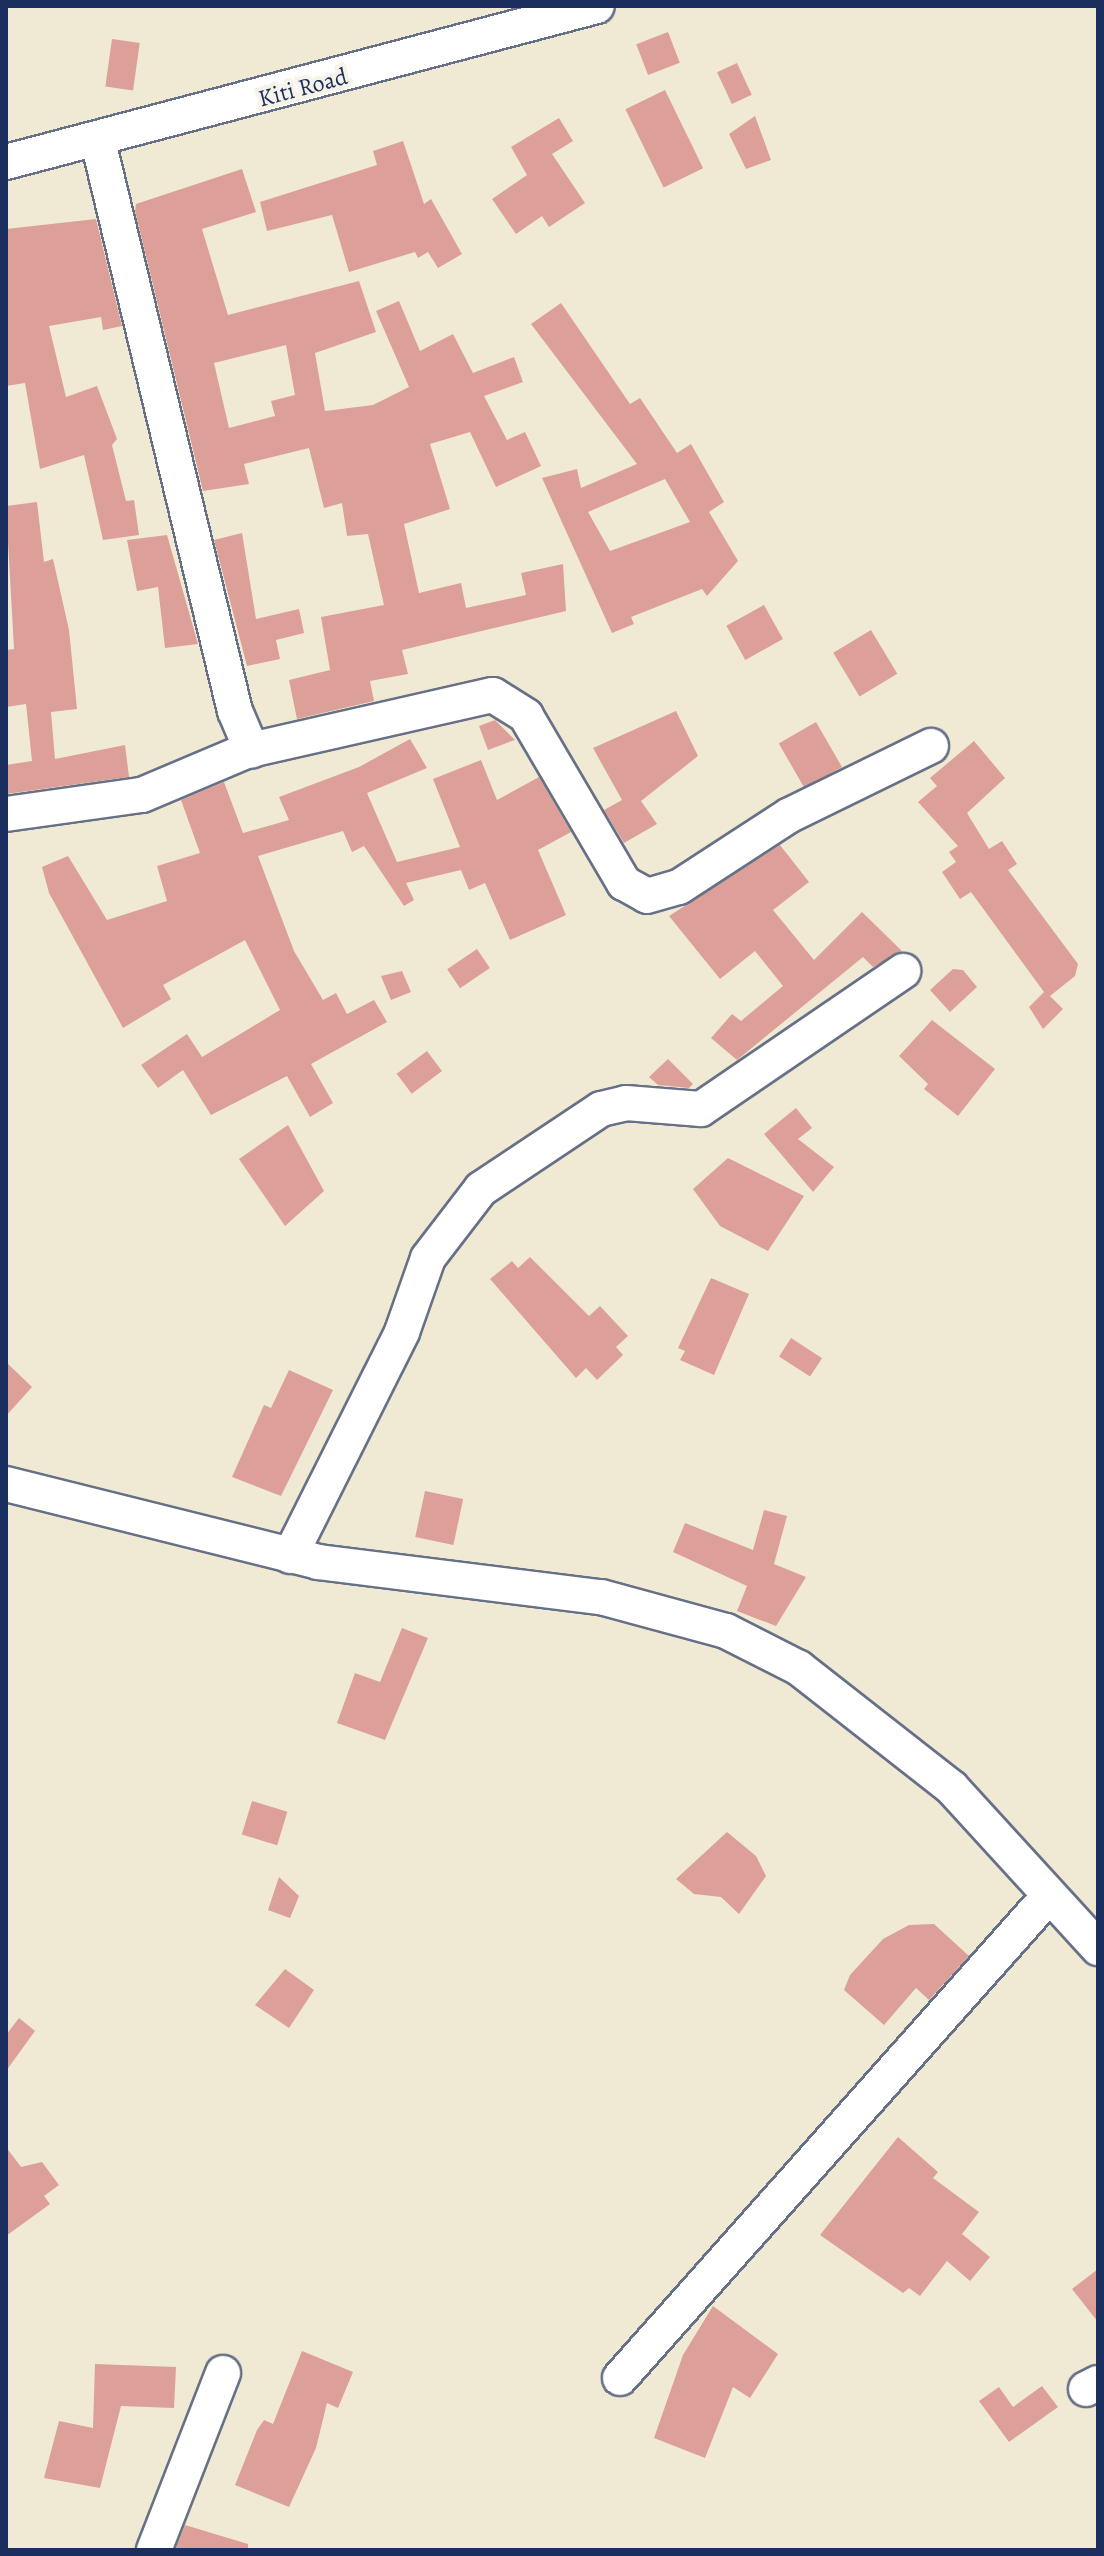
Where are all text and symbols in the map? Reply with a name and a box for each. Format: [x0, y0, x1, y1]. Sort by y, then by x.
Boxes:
street label: Kiti Road [255, 62, 351, 114]

